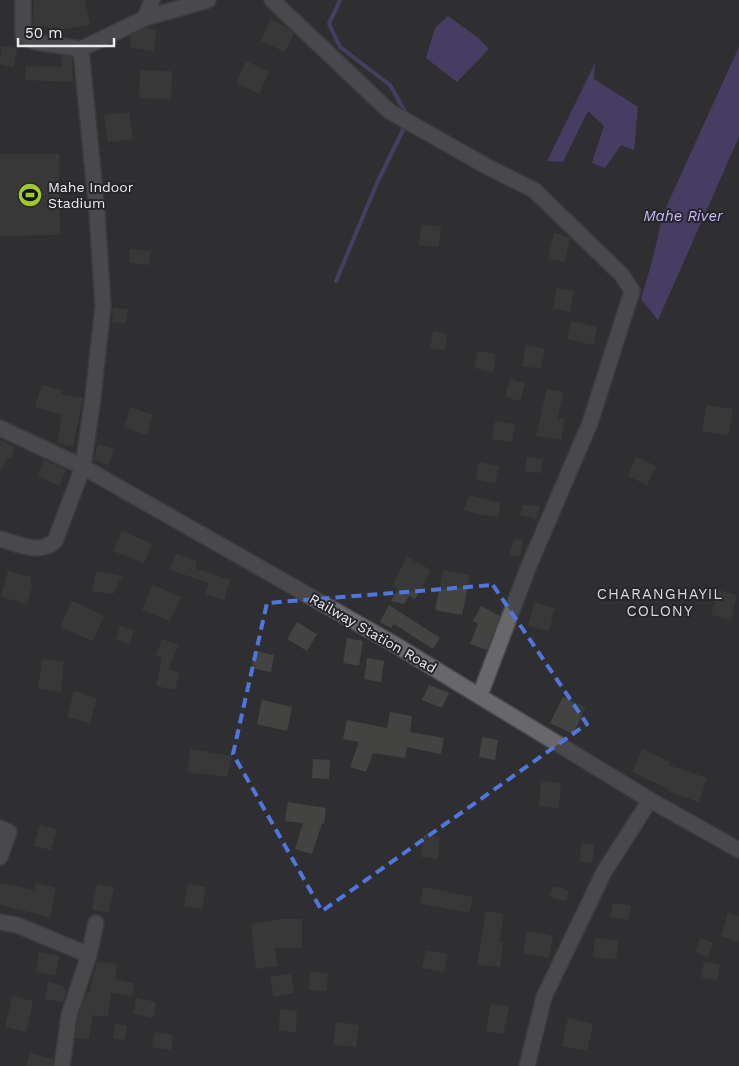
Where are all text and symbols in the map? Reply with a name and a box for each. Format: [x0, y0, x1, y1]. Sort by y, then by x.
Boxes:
scale bar [18, 15, 114, 47]
text: 50 m [25, 24, 62, 42]
place label: Mahe Indoor Stadium [48, 179, 134, 211]
sports icon: Mahe Indoor Stadium [17, 182, 43, 208]
water label: Mahe River [643, 207, 724, 225]
district label: CHARANGHAYIL COLONY [597, 585, 723, 620]
street label: Railway Station Road [307, 590, 439, 676]

